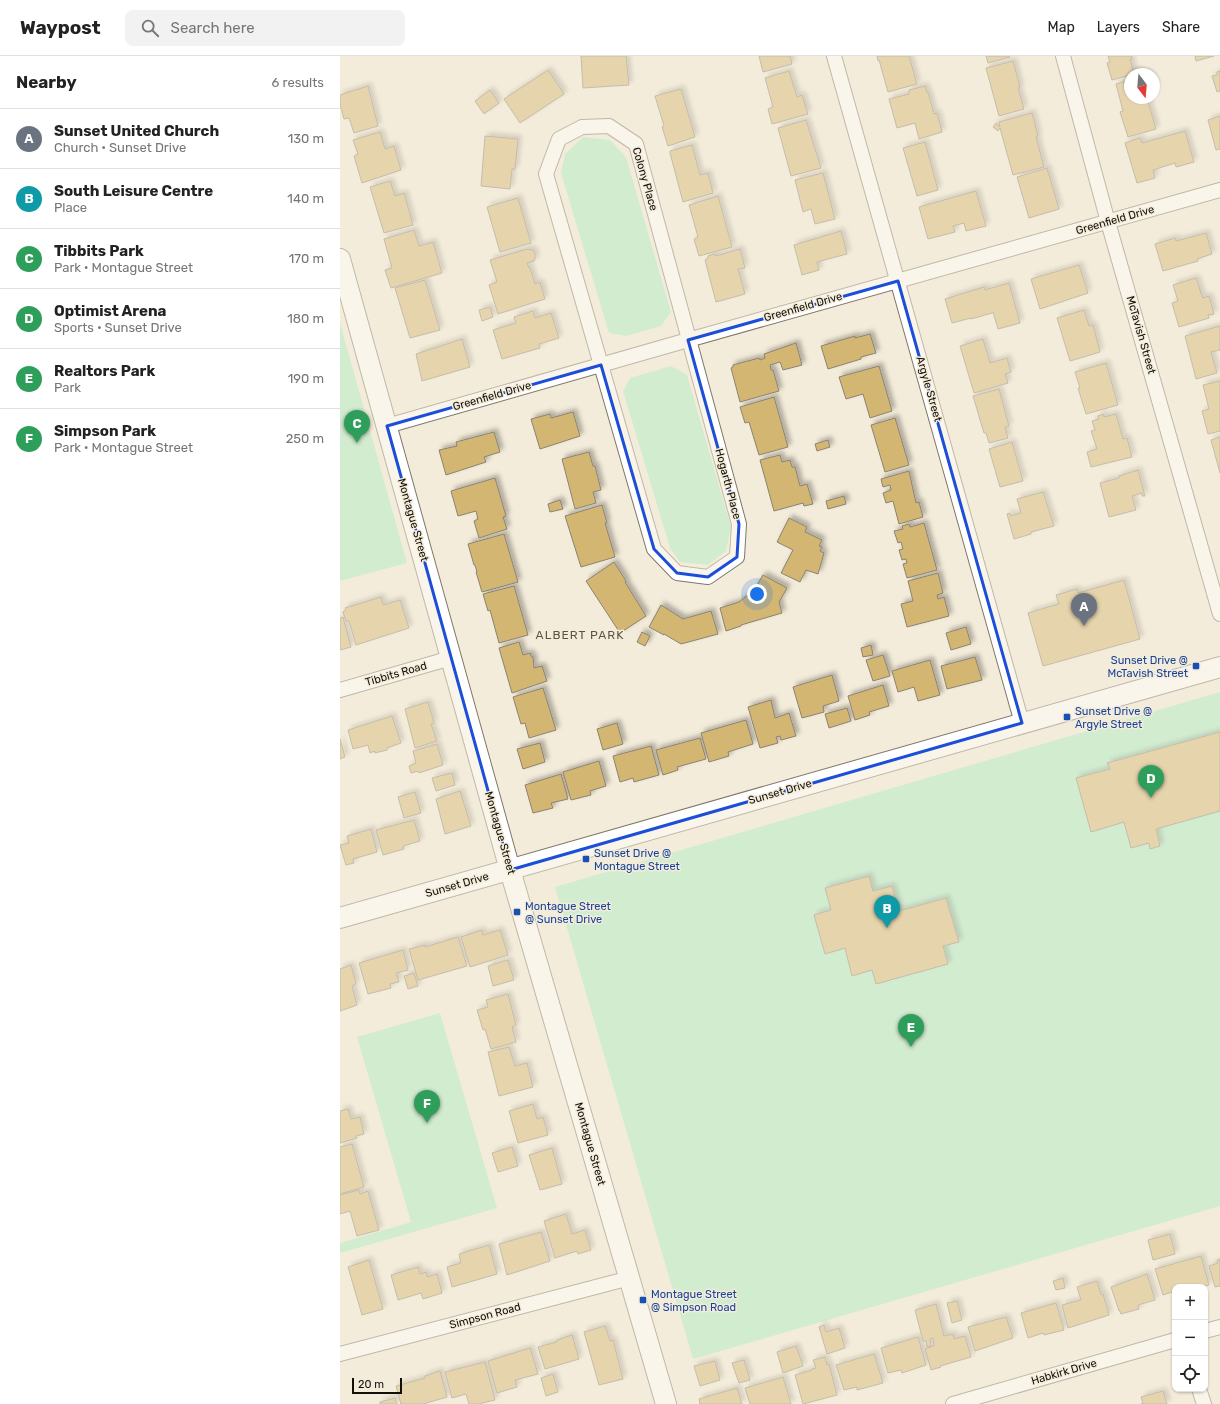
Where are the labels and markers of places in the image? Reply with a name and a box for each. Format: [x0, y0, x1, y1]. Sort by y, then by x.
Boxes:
pin: C [344, 410, 370, 443]
pin: A [1071, 593, 1097, 626]
place label: Sunset Drive @ McTavish Street [1107, 654, 1189, 680]
marker: Sunset Drive @ McTavish Street [1191, 661, 1201, 671]
place label: Sunset Drive @ Argyle Street [1075, 705, 1152, 731]
marker: Sunset Drive @ Argyle Street [1062, 712, 1072, 722]
pin: D [1138, 765, 1164, 798]
place label: Sunset Drive @ Montague Street [594, 847, 681, 873]
marker: Sunset Drive @ Montague Street [581, 854, 591, 864]
pin: B [874, 895, 900, 928]
place label: Montague Street @ Sunset Drive [525, 900, 612, 926]
marker: Montague Street @ Sunset Drive [512, 907, 522, 917]
pin: E [898, 1014, 924, 1047]
pin: F [414, 1090, 440, 1123]
place label: Montague Street @ Simpson Road [651, 1288, 738, 1314]
marker: Montague Street @ Simpson Road [638, 1295, 648, 1305]

